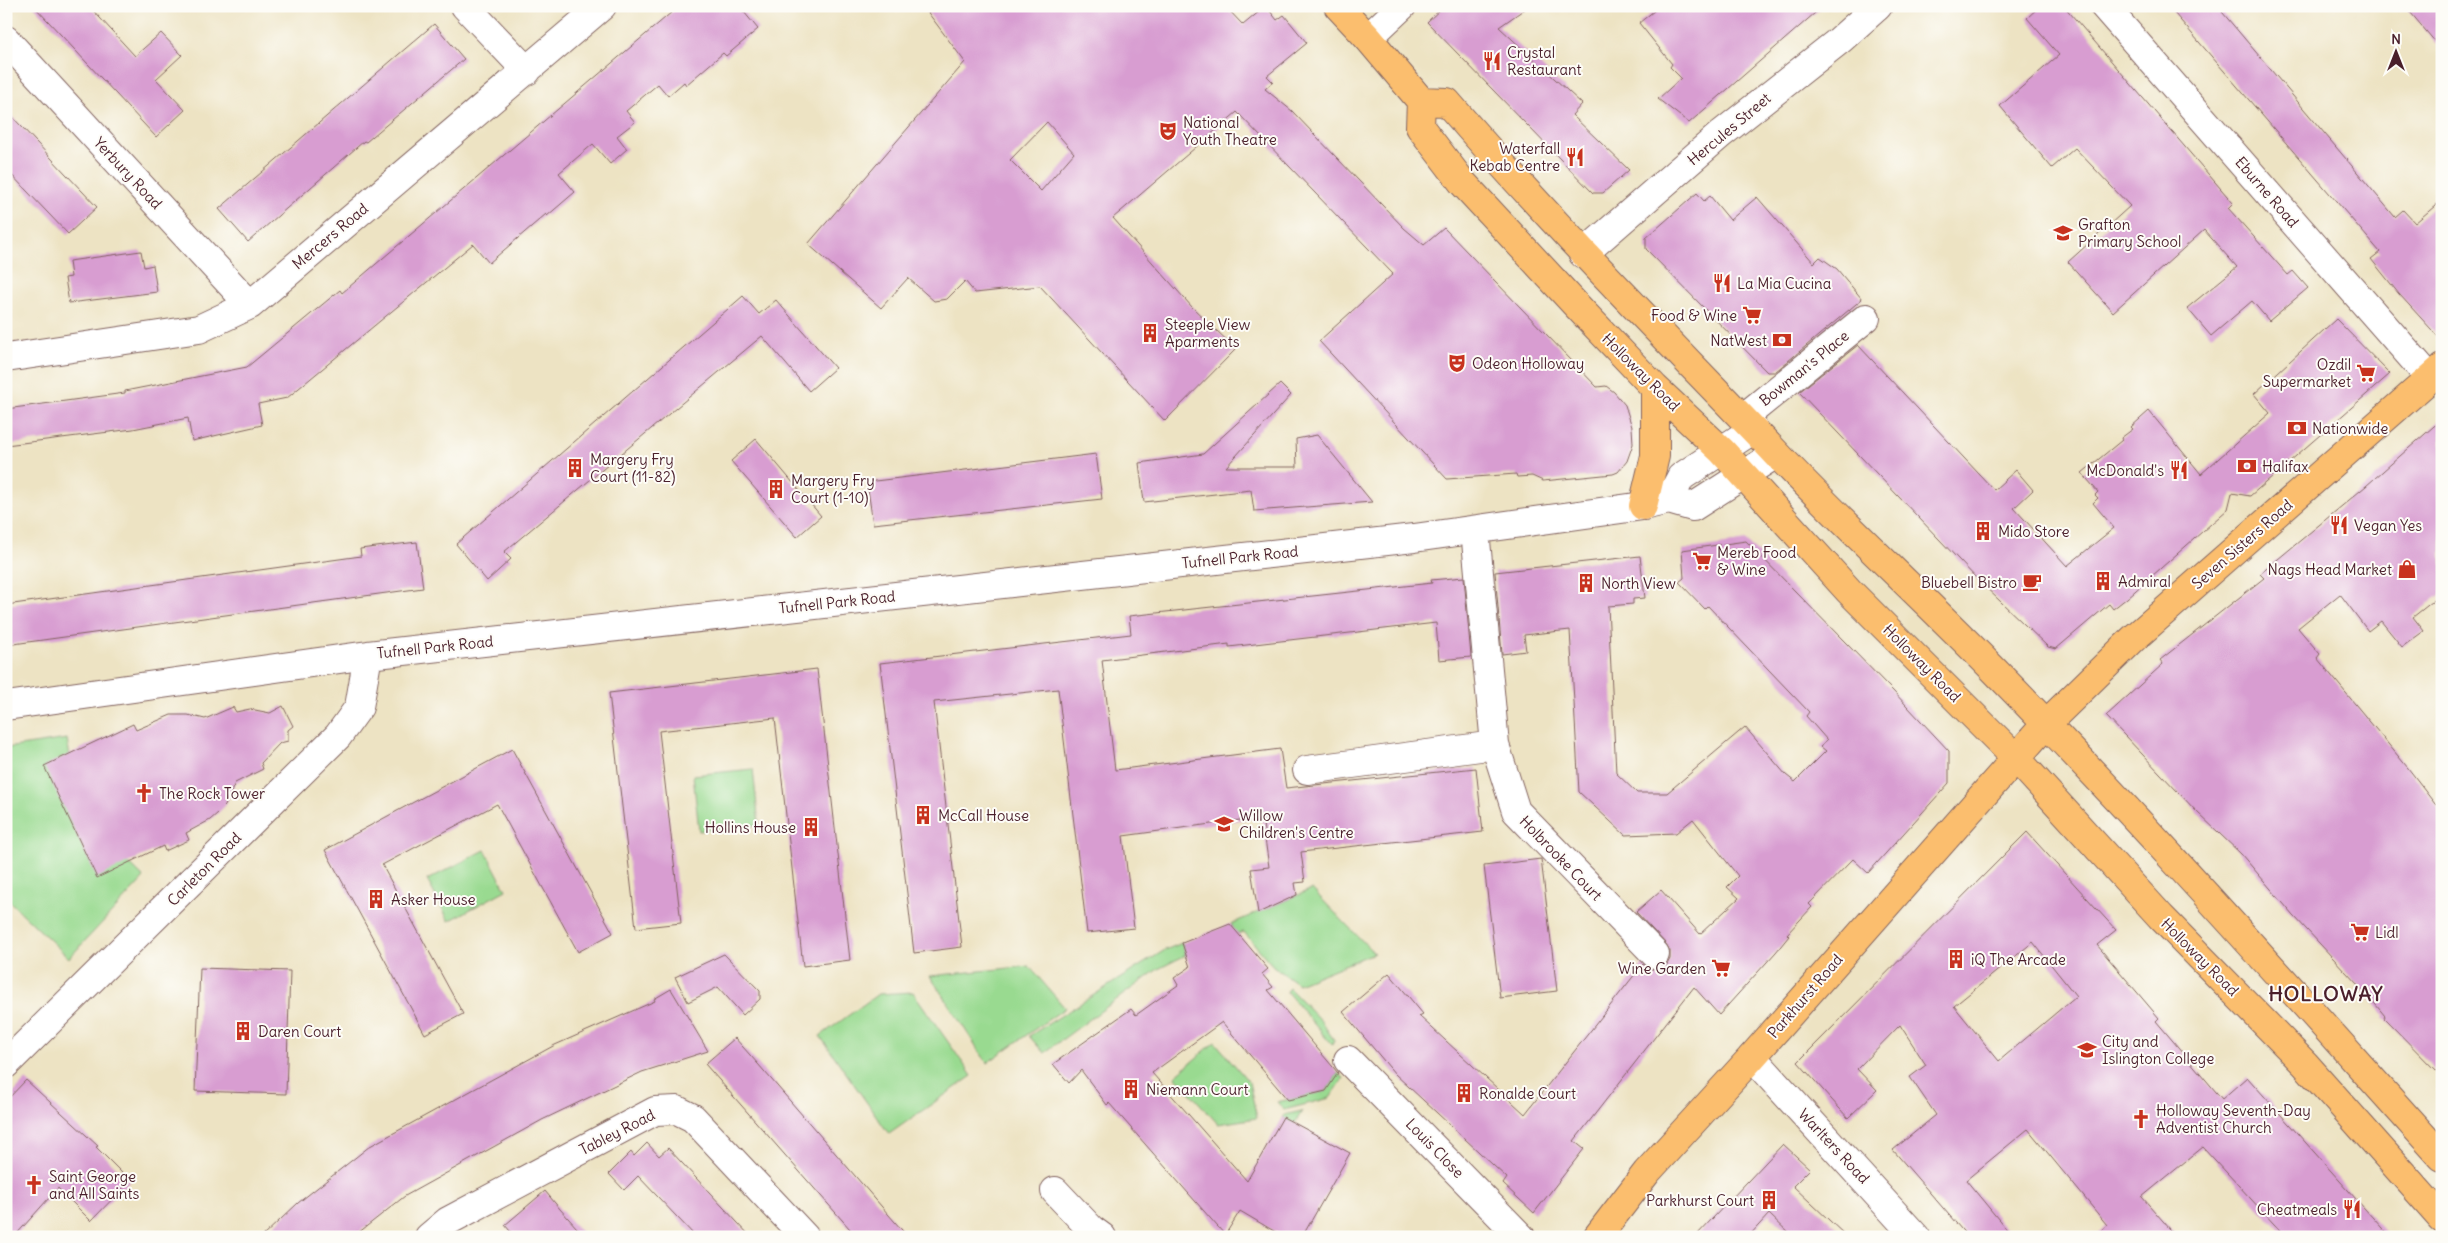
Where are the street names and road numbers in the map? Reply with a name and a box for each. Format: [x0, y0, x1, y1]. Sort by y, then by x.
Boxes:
street label: Hercules Street [1683, 89, 1775, 169]
street label: Yerbury Road [90, 133, 166, 213]
street label: Eburne Road [2231, 153, 2303, 231]
street label: Mercers Road [288, 199, 372, 273]
street label: Bowman's Place [1755, 326, 1853, 410]
street label: Holloway Road [1598, 329, 1684, 415]
street label: Seven Sisters Road [2188, 495, 2296, 593]
street label: Tufnell Park Road [1181, 541, 1299, 573]
street label: Tufnell Park Road [778, 586, 896, 618]
street label: Holloway Road [1879, 620, 1965, 706]
street label: Tufnell Park Road [376, 631, 494, 663]
street label: Holbrooke Court [1516, 811, 1606, 905]
street label: Carleton Road [163, 828, 245, 910]
street label: Holloway Road [2157, 914, 2243, 1000]
street label: Parkhurst Road [1763, 950, 1847, 1042]
street label: Warlters Road [1794, 1104, 1874, 1188]
street label: Tabley Road [576, 1105, 658, 1159]
street label: Louis Close [1402, 1114, 1468, 1182]

